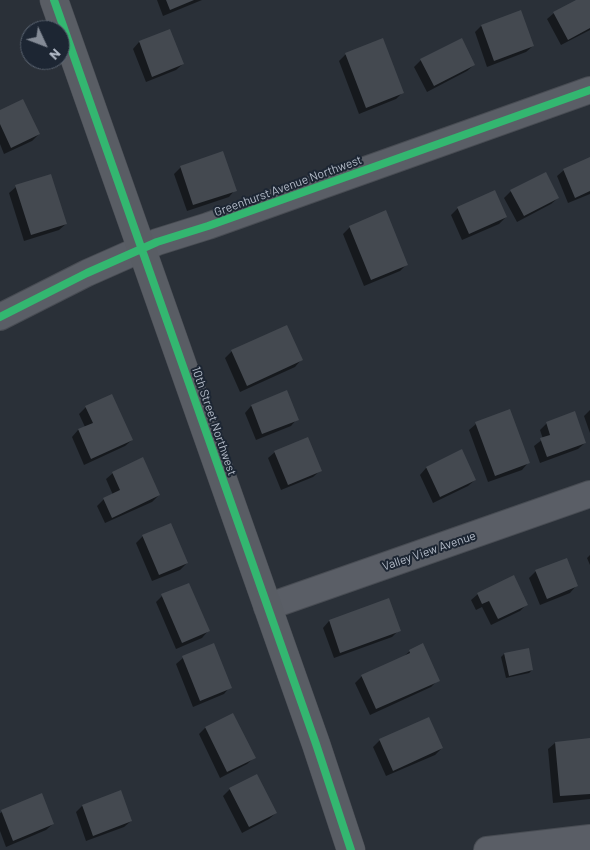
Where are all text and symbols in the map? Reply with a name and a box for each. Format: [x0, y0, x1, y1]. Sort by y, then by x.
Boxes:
north arrow [20, 20, 70, 70]
text: N [46, 46, 65, 64]
street label: Greenhurst Avenue Northwest [212, 153, 364, 219]
street label: 10th Street Northwest [189, 365, 239, 477]
street label: Valley View Avenue [380, 528, 478, 574]

